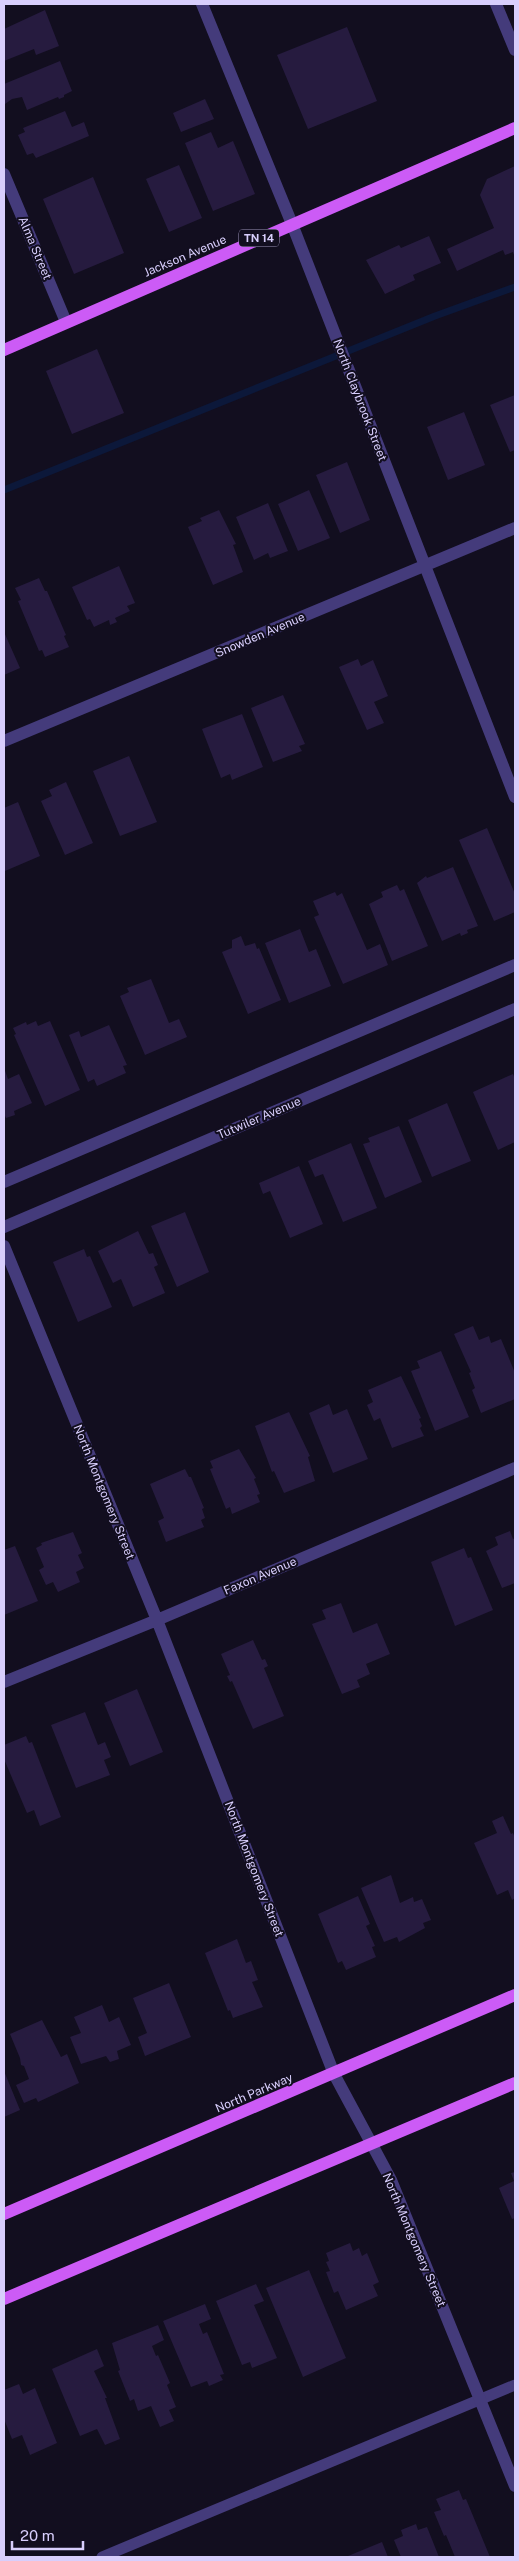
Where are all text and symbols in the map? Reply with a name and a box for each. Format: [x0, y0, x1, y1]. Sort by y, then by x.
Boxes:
street label: Alma Street [15, 214, 55, 282]
road number: TN 14 [239, 230, 279, 247]
street label: Jackson Avenue [142, 232, 229, 280]
street label: North Claybrook Street [330, 337, 390, 463]
street label: Snowden Avenue [213, 610, 307, 660]
street label: Tutwiler Avenue [215, 1094, 303, 1142]
street label: North Montgomery Street [71, 1423, 138, 1562]
street label: Faxon Avenue [221, 1554, 299, 1598]
street label: North Montgomery Street [222, 1799, 286, 1939]
street label: North Parkway [213, 2070, 295, 2116]
street label: North Montgomery Street [379, 2171, 449, 2309]
scale bar [12, 2518, 84, 2550]
text: 20 m [20, 2527, 55, 2544]

